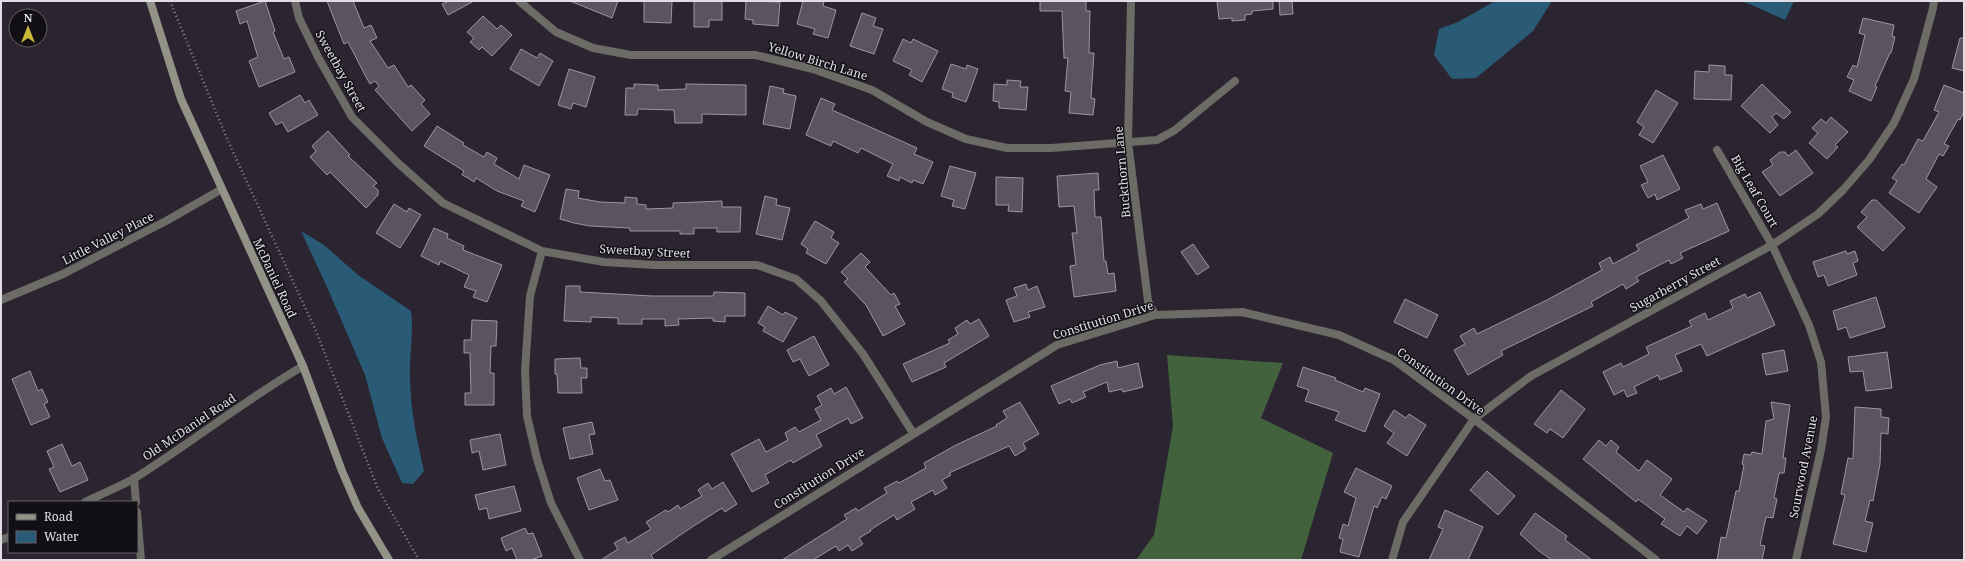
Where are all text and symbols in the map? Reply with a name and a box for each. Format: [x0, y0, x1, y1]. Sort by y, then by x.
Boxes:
north arrow [8, 8, 48, 48]
text: N [24, 10, 33, 25]
street label: Sweetbay Street [311, 27, 371, 115]
street label: Yellow Birch Lane [765, 37, 870, 84]
street label: Buckthorn Lane [1110, 125, 1134, 219]
street label: Big Leaf Court [1727, 152, 1783, 230]
street label: Little Valley Place [59, 208, 157, 268]
street label: McDaniel Road [249, 235, 301, 321]
street label: Sweetbay Street [599, 240, 691, 262]
street label: Sugarberry Street [1626, 252, 1724, 316]
street label: Constitution Drive [1050, 297, 1156, 343]
street label: Constitution Drive [1394, 343, 1488, 419]
street label: Old McDaniel Road [139, 389, 240, 465]
street label: Sourwood Avenue [1785, 414, 1821, 520]
street label: Constitution Drive [770, 443, 868, 513]
legend [8, 501, 138, 553]
text: Road [44, 508, 74, 525]
text: Water [44, 528, 79, 545]

